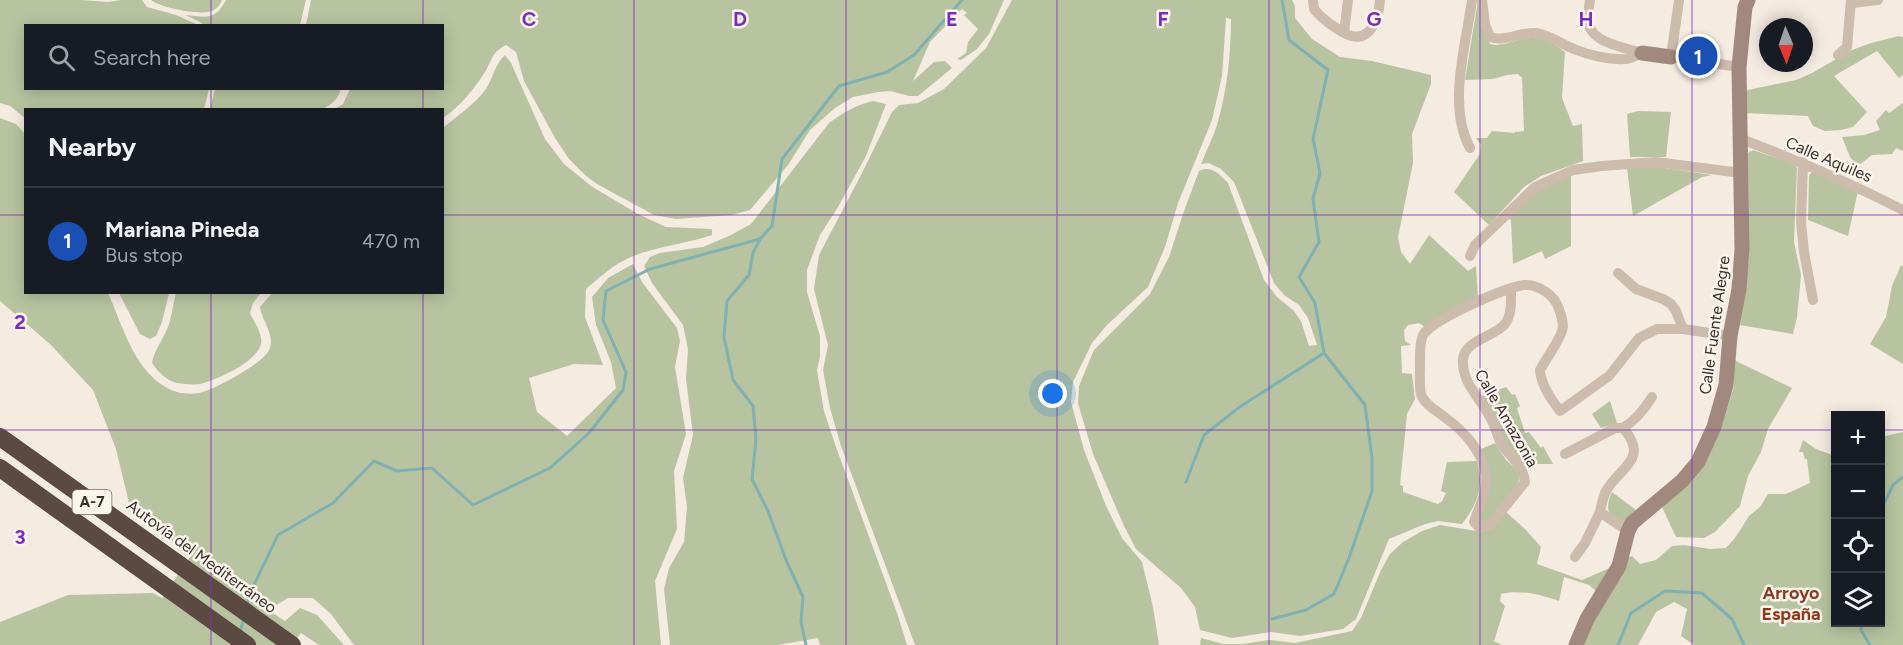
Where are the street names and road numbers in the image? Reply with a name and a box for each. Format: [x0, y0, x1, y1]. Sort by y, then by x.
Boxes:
street label: Calle Aquiles [1783, 133, 1875, 186]
street label: Calle Fuente Alegre [1695, 254, 1734, 396]
street label: Calle Amazonia [1471, 366, 1542, 471]
road number: A-7 [72, 490, 112, 514]
street label: Autovía del Mediterráneo [123, 496, 280, 617]

